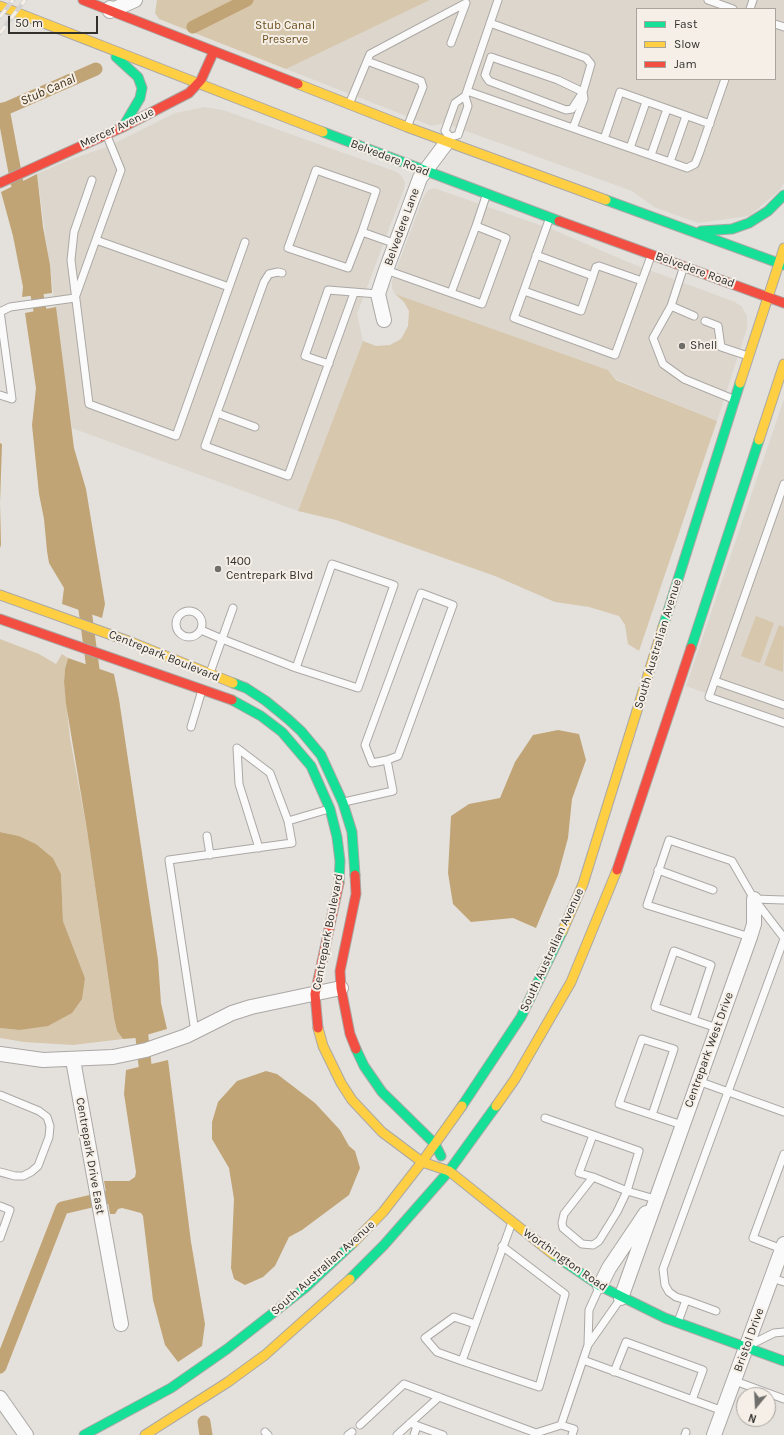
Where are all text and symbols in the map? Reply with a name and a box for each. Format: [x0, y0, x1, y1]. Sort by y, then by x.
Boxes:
scale bar [10, 8, 100, 34]
legend [636, 8, 776, 80]
text: 50 m [15, 16, 43, 30]
text: Fast [674, 17, 697, 31]
park label: Stub Canal Preserve [255, 19, 315, 47]
text: Slow [674, 37, 700, 51]
text: Jam [674, 57, 697, 71]
water label: Stub Canal [18, 71, 78, 109]
street label: Mercer Avenue [78, 105, 156, 151]
street label: Belvedere Road [348, 136, 432, 180]
street label: Belvedere Lane [381, 186, 423, 268]
street label: Belvedere Road [653, 249, 737, 291]
place label: Shell [690, 339, 717, 353]
marker: Shell [677, 341, 687, 351]
place label: 1400 Centrepark Blvd [226, 555, 313, 583]
marker: 1400 Centrepark Blvd [213, 564, 223, 574]
street label: South Australian Avenue [631, 577, 685, 711]
street label: Centrepark Boulevard [106, 627, 222, 685]
street label: Centrepark Boulevard [310, 873, 346, 991]
street label: South Australian Avenue [517, 886, 587, 1014]
street label: Centrepark West Drive [681, 990, 737, 1110]
street label: Centrepark Drive East [73, 1096, 107, 1216]
street label: South Australian Avenue [268, 1218, 378, 1318]
street label: Worthington Road [520, 1226, 610, 1294]
street label: Bristol Drive [731, 1306, 767, 1374]
north arrow [736, 1387, 776, 1427]
text: N [747, 1411, 758, 1425]

